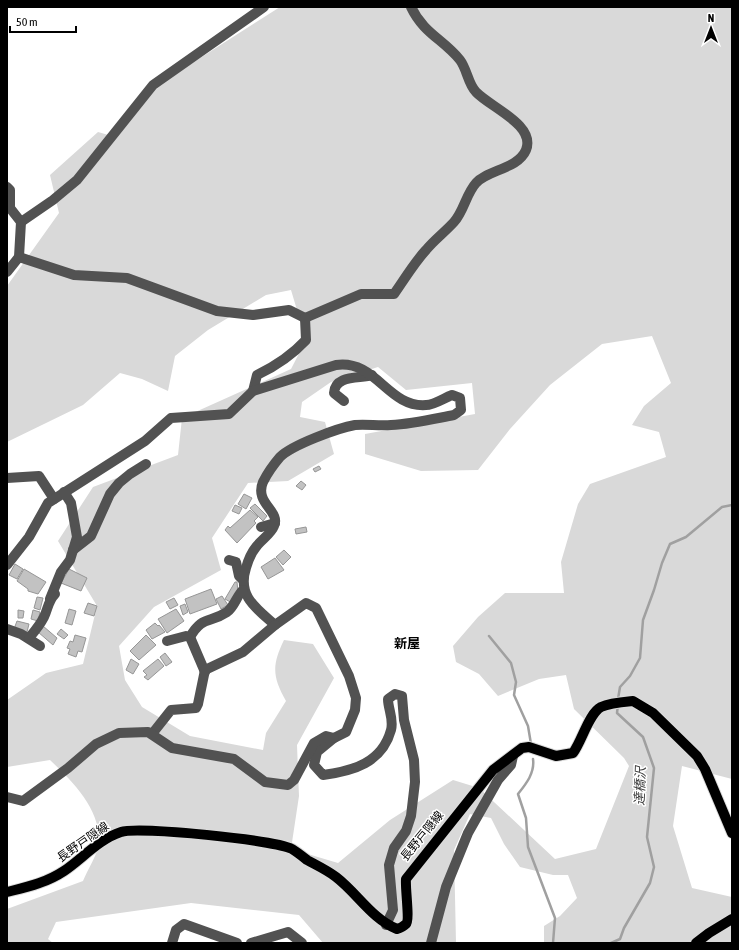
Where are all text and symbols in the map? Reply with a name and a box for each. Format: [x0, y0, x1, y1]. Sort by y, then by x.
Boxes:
scale bar [10, 8, 76, 34]
north arrow [691, 8, 731, 48]
text: N [708, 12, 714, 24]
text: 50 m [16, 15, 38, 29]
district label: 新屋 [394, 636, 420, 651]
water label: 達橋沢 [632, 764, 648, 806]
street label: 長野戸隠線 [398, 808, 446, 864]
street label: 長野戸隠線 [54, 819, 112, 865]

